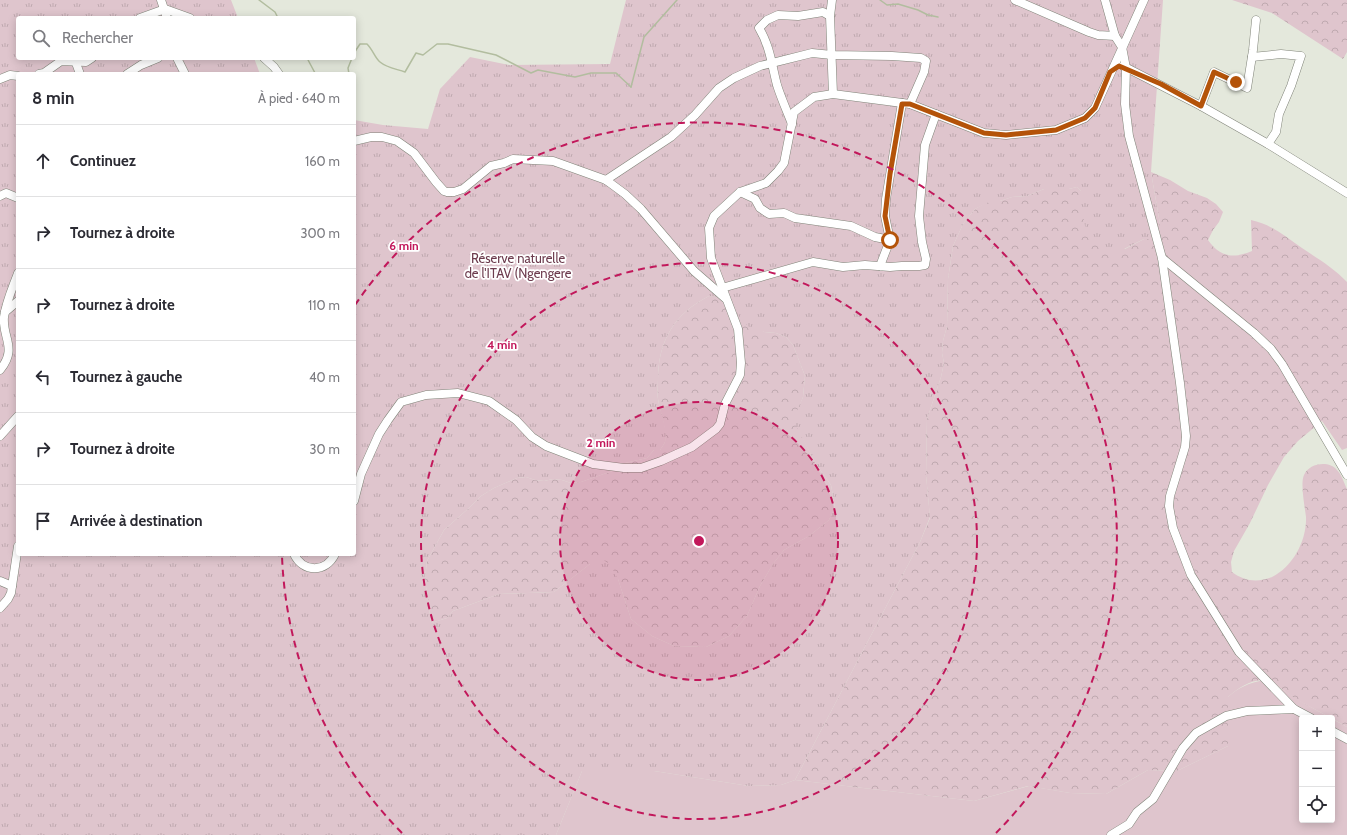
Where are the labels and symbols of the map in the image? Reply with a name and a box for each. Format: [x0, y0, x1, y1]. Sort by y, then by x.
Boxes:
route end [1227, 73, 1245, 91]
route start [881, 231, 899, 249]
text: 6 min [389, 238, 419, 253]
park label: Réserve naturelle de l'ITAV (Ngengere [465, 250, 572, 281]
text: 4 min [487, 337, 517, 352]
text: 2 min [587, 435, 615, 450]
centre of rings [692, 534, 706, 548]

